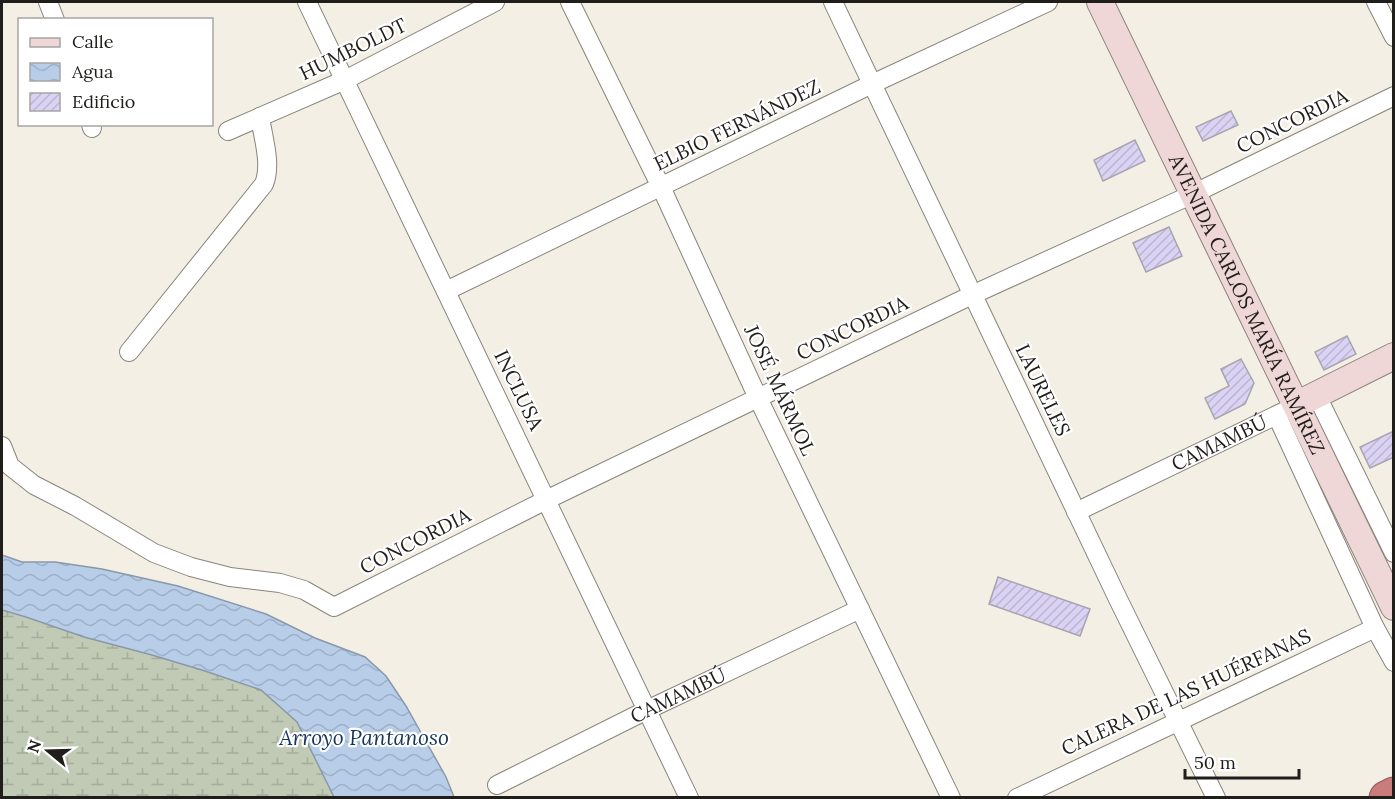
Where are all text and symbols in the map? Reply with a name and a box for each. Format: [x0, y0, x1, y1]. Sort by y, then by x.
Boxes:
street label: HUMBOLDT [295, 12, 411, 85]
legend [18, 18, 213, 126]
text: Calle [72, 30, 114, 53]
text: Agua [71, 60, 113, 83]
street label: ELBIO FERNÁNDEZ [649, 73, 824, 176]
street label: CONCORDIA [1232, 83, 1352, 158]
text: Edificio [72, 90, 135, 113]
street label: AVENIDA CARLOS MARÍA RAMÍREZ [1163, 149, 1331, 458]
street label: CONCORDIA [792, 290, 912, 365]
street label: JOSÉ MÁRMOL [739, 320, 822, 459]
street label: LAURELES [1010, 340, 1076, 440]
street label: INCLUSA [489, 346, 550, 434]
street label: CAMAMBÚ [1167, 409, 1271, 476]
street label: CONCORDIA [355, 502, 475, 579]
street label: CALERA DE LAS HUÉRFANAS [1057, 623, 1315, 760]
street label: CAMAMBÚ [626, 662, 730, 728]
north arrow [18, 721, 78, 781]
water label: Arroyo Pantanoso [278, 724, 449, 751]
text: N [22, 737, 45, 755]
scale bar [1185, 742, 1299, 780]
text: 50 m [1194, 751, 1236, 774]

